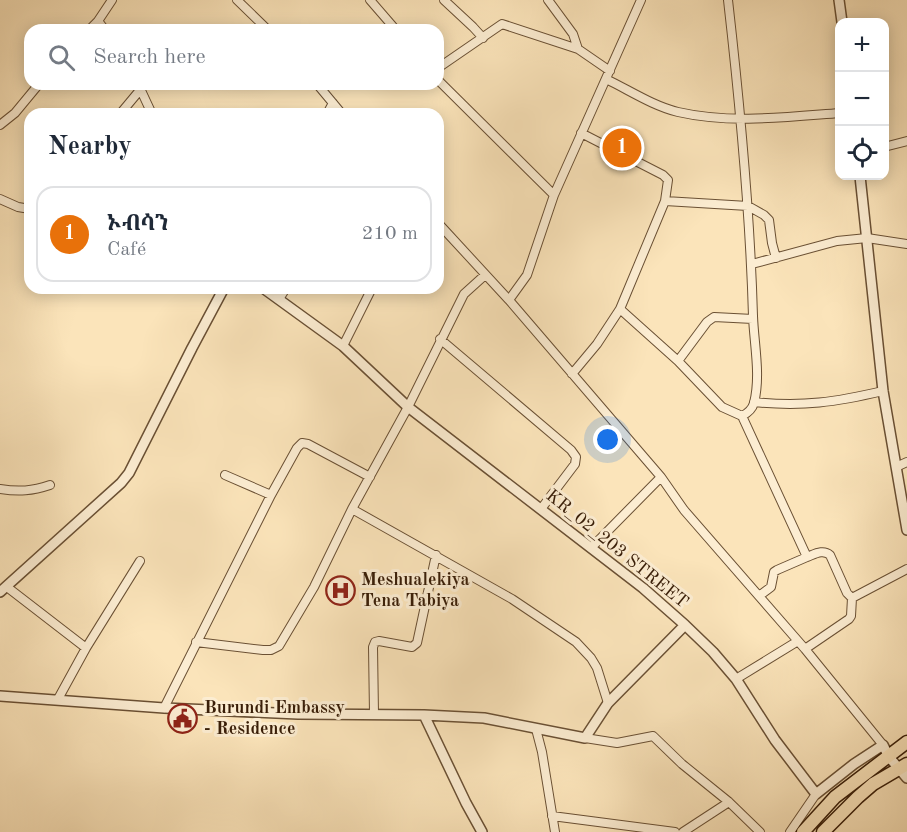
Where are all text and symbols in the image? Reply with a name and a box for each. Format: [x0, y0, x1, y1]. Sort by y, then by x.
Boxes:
map controls [835, 18, 889, 180]
button: + [835, 18, 889, 72]
search box [24, 24, 444, 90]
icon: search [45, 41, 78, 74]
text: Search here [93, 46, 206, 68]
button: − [835, 72, 889, 126]
pin: 1 [602, 126, 642, 170]
button: locate [835, 126, 889, 180]
text: Nearby [48, 134, 132, 160]
text: ኦብሳን [107, 213, 169, 235]
text: 1 [64, 224, 75, 244]
text: 210 m [362, 224, 418, 244]
text: Café [107, 240, 146, 260]
your location [593, 425, 622, 454]
street label: KR_02_203 STREET [543, 486, 691, 612]
place label: Meshualekiya Tena Tabiya [361, 571, 470, 610]
hospital icon: Meshualekiya Tena Tabiya [324, 574, 356, 606]
place label: Burundi Embassy - Residence [204, 699, 345, 738]
public building icon: Burundi Embassy - Residence [167, 702, 199, 734]

